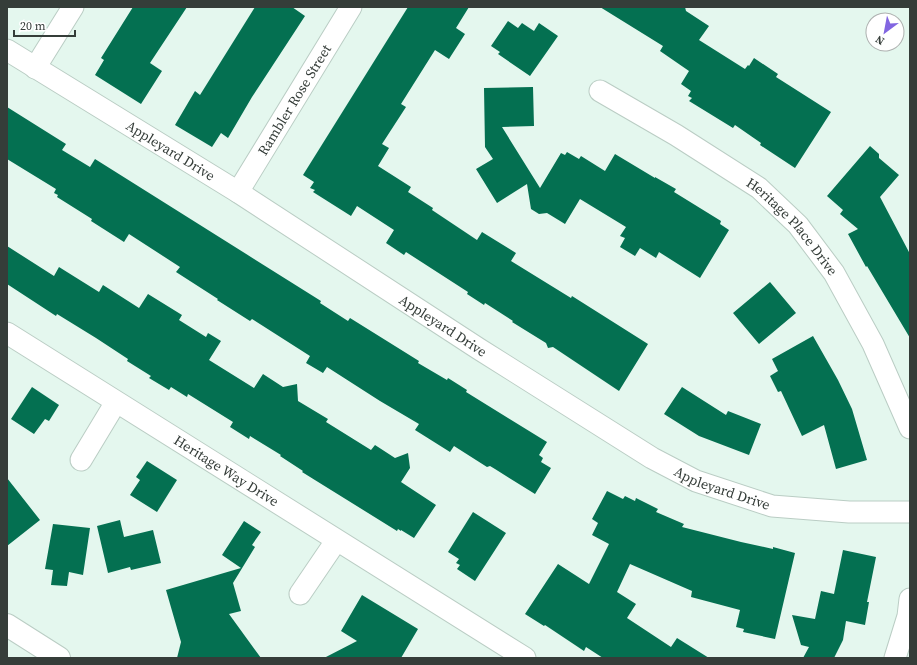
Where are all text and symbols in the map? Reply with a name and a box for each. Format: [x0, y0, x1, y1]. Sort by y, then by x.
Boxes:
scale bar [14, 12, 75, 38]
north arrow [865, 12, 905, 52]
text: 20 m [20, 18, 46, 34]
text: N [873, 32, 887, 49]
street label: Rambler Rose Street [253, 40, 336, 159]
street label: Appleyard Drive [122, 116, 219, 186]
street label: Heritage Place Drive [743, 173, 842, 280]
street label: Appleyard Drive [395, 290, 491, 362]
street label: Heritage Way Drive [170, 430, 283, 511]
street label: Appleyard Drive [671, 461, 773, 515]

